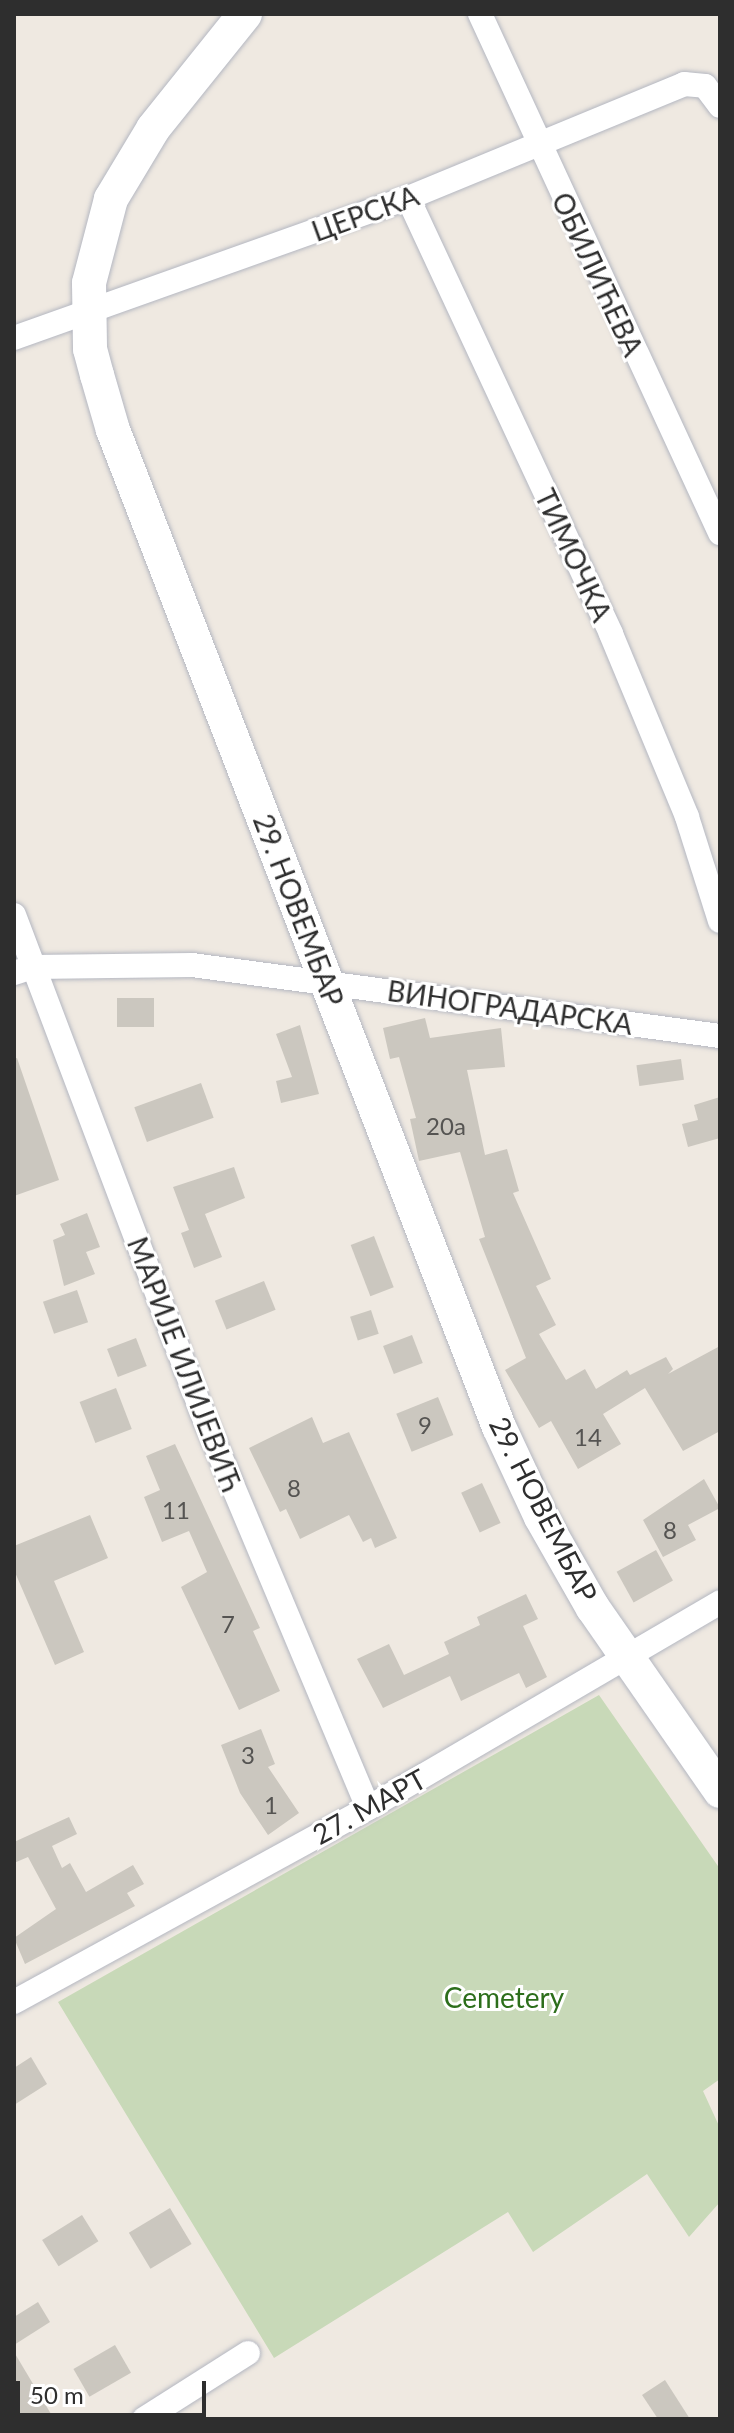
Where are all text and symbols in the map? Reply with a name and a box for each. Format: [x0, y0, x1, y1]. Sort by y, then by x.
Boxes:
street label: ЦЕРСКА [307, 178, 423, 248]
street label: ОБИЛИЋЕВА [545, 187, 651, 361]
street label: ТИМОЧКА [529, 483, 619, 627]
street label: 29. НОВЕМБАР [247, 809, 351, 1011]
street label: ВИНОГРАДАРСКА [385, 973, 635, 1041]
house number: 20a [426, 1112, 466, 1140]
street label: МАРИЈЕ ИЛИЈЕВИЋ [121, 1232, 249, 1496]
house number: 9 [418, 1411, 432, 1439]
street label: 29. НОВЕМБАР [483, 1411, 605, 1607]
house number: 14 [574, 1423, 602, 1451]
house number: 8 [287, 1474, 301, 1502]
house number: 11 [162, 1496, 190, 1524]
house number: 8 [663, 1516, 677, 1544]
house number: 7 [221, 1610, 235, 1638]
house number: 3 [241, 1741, 255, 1769]
street label: 27. МАРТ [306, 1761, 432, 1851]
house number: 1 [264, 1791, 278, 1819]
park label: Cemetery [444, 1980, 564, 2014]
scale bar [20, 2365, 210, 2415]
text: 50 m [30, 2380, 84, 2409]

